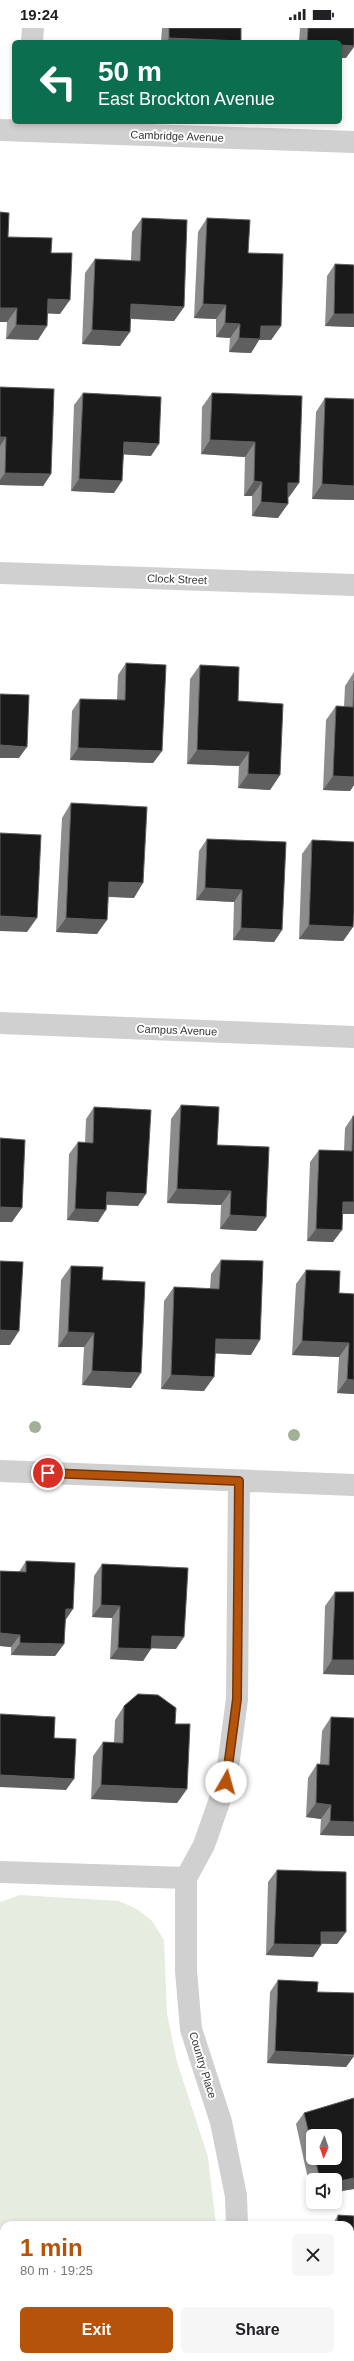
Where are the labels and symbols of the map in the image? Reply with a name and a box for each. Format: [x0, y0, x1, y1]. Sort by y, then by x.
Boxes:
street label: Cambridge Avenue [130, 128, 224, 144]
street label: Clock Street [147, 572, 207, 586]
street label: Campus Avenue [137, 1023, 217, 1037]
pin [31, 1456, 65, 1490]
position arrow [205, 1761, 247, 1803]
street label: Country Place [187, 2030, 219, 2100]
north arrow [306, 2129, 342, 2165]

